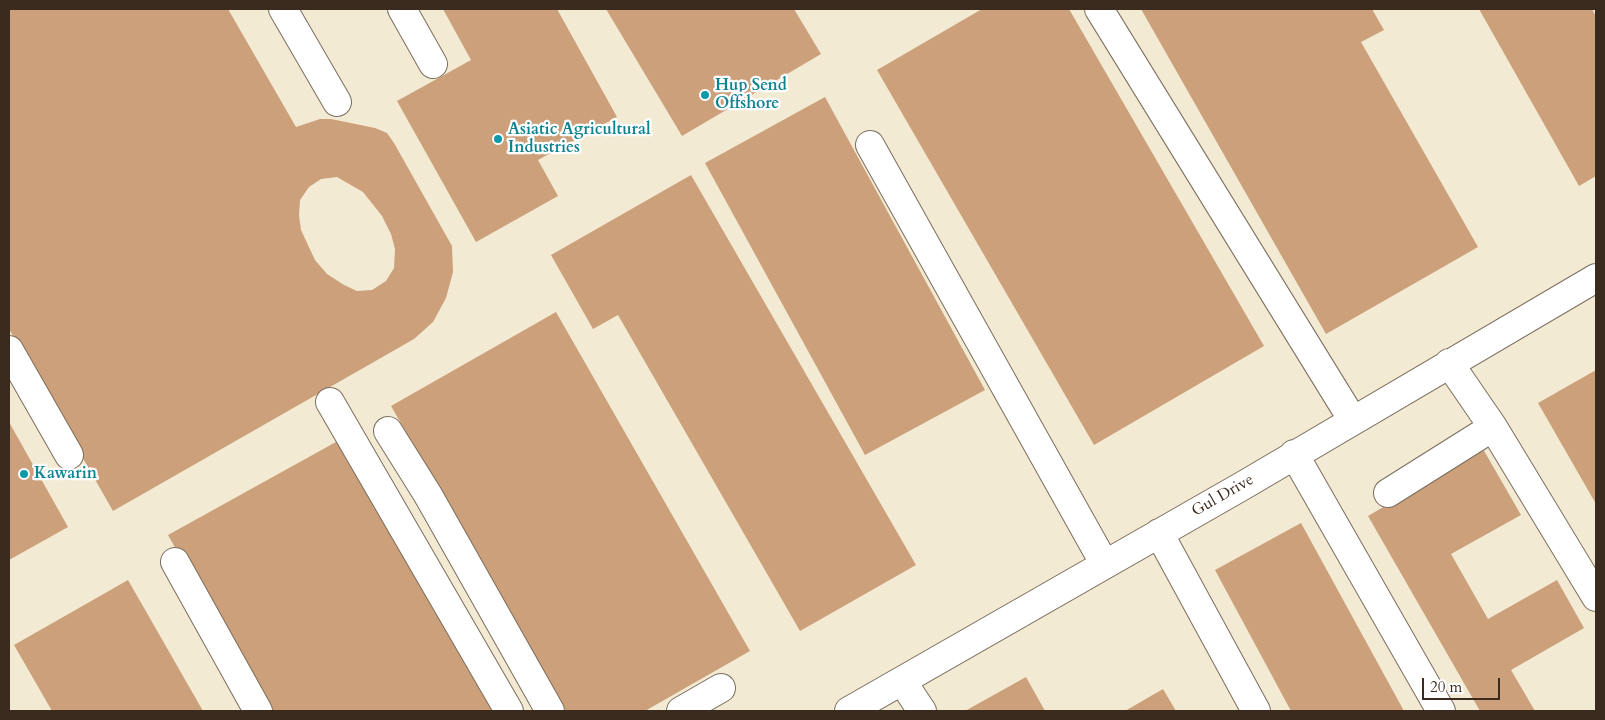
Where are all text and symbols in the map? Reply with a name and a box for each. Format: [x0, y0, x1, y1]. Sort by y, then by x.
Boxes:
place label: Hup Send Offshore [715, 76, 787, 114]
marker: Hup Send Offshore [699, 89, 711, 101]
place label: Asiatic Agricultural Industries [508, 120, 651, 158]
marker: Asiatic Agricultural Industries [492, 133, 504, 145]
place label: Kawarin [34, 464, 97, 484]
marker: Kawarin [18, 468, 30, 480]
street label: Gul Drive [1189, 471, 1257, 521]
scale bar [1425, 668, 1502, 700]
text: 20 m [1430, 677, 1462, 697]

